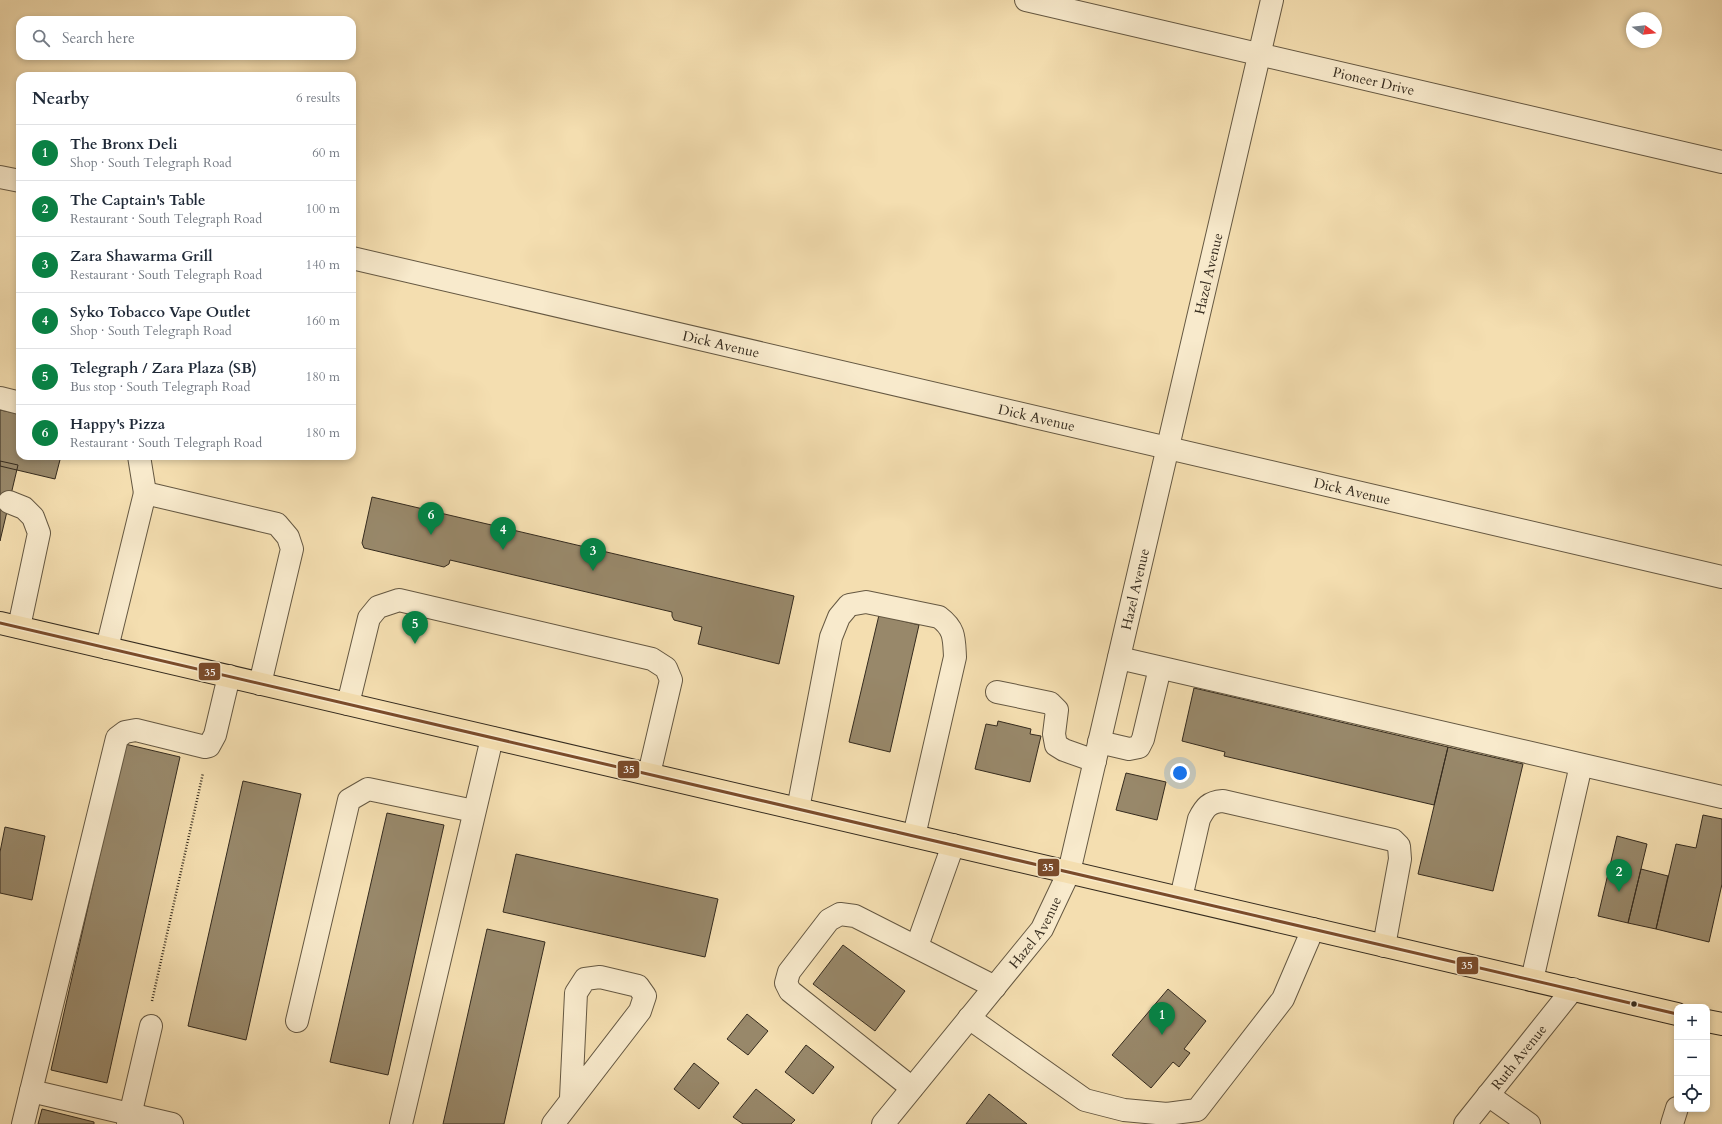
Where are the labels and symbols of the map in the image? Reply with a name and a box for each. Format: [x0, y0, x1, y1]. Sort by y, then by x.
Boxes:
north arrow [1626, 12, 1662, 48]
street label: Pioneer Drive [1331, 62, 1416, 100]
street label: Hazel Avenue [1190, 231, 1227, 316]
street label: Dick Avenue [681, 326, 761, 362]
street label: Dick Avenue [996, 399, 1077, 436]
street label: Dick Avenue [1312, 473, 1393, 509]
pin: 6 [418, 502, 444, 535]
pin: 4 [490, 517, 516, 550]
pin: 3 [580, 538, 606, 571]
street label: Hazel Avenue [1116, 547, 1154, 632]
pin: 5 [402, 611, 428, 644]
line badge: 35 [198, 662, 221, 681]
text: 35 [204, 665, 216, 680]
line badge: 35 [617, 760, 640, 779]
text: 35 [623, 762, 635, 777]
your location [1170, 763, 1190, 783]
line badge: 35 [1037, 858, 1060, 877]
pin: 2 [1606, 859, 1632, 892]
text: 35 [1042, 860, 1054, 875]
street label: Hazel Avenue [1004, 893, 1066, 972]
line badge: 35 [1456, 956, 1479, 975]
text: 35 [1461, 958, 1473, 973]
unlabelled marker [1629, 999, 1639, 1009]
pin: 1 [1149, 1002, 1175, 1035]
street label: Ruth Avenue [1487, 1020, 1551, 1094]

